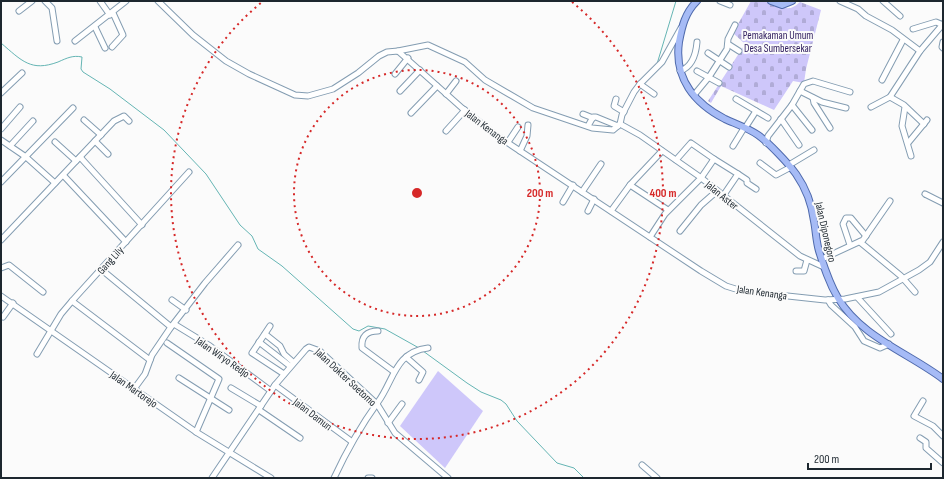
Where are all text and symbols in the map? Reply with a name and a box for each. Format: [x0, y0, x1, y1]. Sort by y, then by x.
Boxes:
park label: Pemakaman Umum Desa Sumbersekar [743, 29, 813, 55]
street label: Jalan Kenanga [462, 106, 511, 148]
street label: Jalan Aster [702, 178, 741, 213]
centre of rings [410, 186, 424, 200]
text: 200 m [527, 186, 553, 201]
text: 400 m [650, 186, 676, 201]
street label: Jalan Diponegoro [812, 200, 839, 264]
street label: Gang Lily [95, 243, 127, 277]
street label: Jalan Kenanga [735, 282, 788, 302]
street label: Jalan Wiryo Redjo [193, 334, 252, 381]
street label: Jalan Dokter Soetomo [312, 345, 379, 409]
street label: Jalan Martorejo [107, 368, 160, 411]
street label: Jalan Damun [290, 395, 335, 433]
scale bar [808, 445, 931, 471]
text: 200 m [814, 452, 840, 467]

